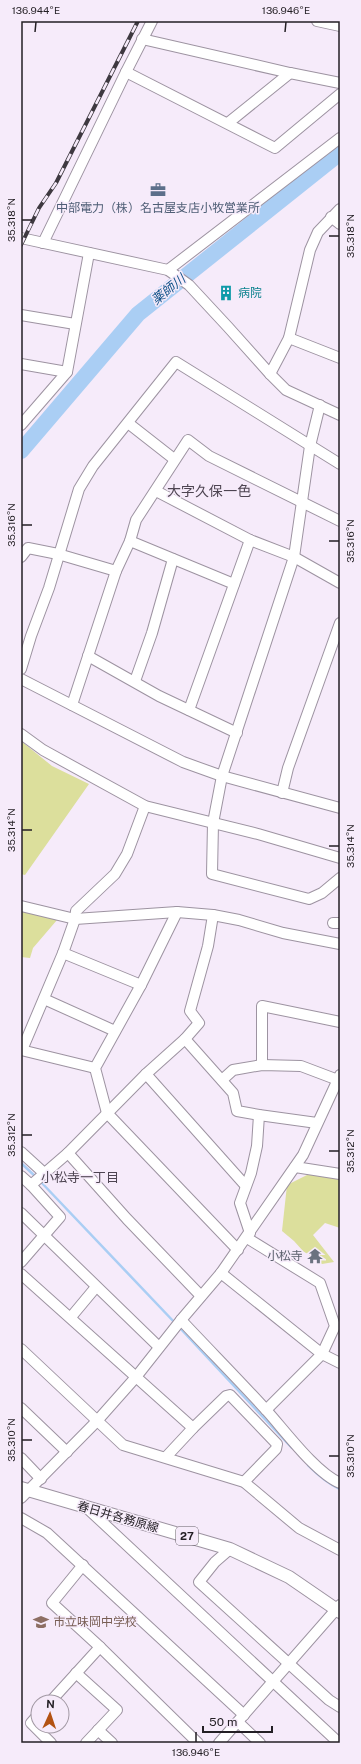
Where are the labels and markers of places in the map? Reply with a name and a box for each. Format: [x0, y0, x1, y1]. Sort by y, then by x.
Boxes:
office icon: 中部電力（株）名古屋支店小牧営業所 [149, 181, 167, 199]
place label: 中部電力（株）名古屋支店小牧営業所 [56, 201, 260, 215]
building icon: 病院 [217, 284, 235, 302]
place label: 病院 [238, 286, 262, 300]
temple icon: 小松寺 [306, 1247, 324, 1265]
place label: 小松寺 [267, 1249, 303, 1263]
school or university icon: 市立味岡中学校 [32, 1613, 50, 1631]
place label: 市立味岡中学校 [53, 1615, 137, 1629]

